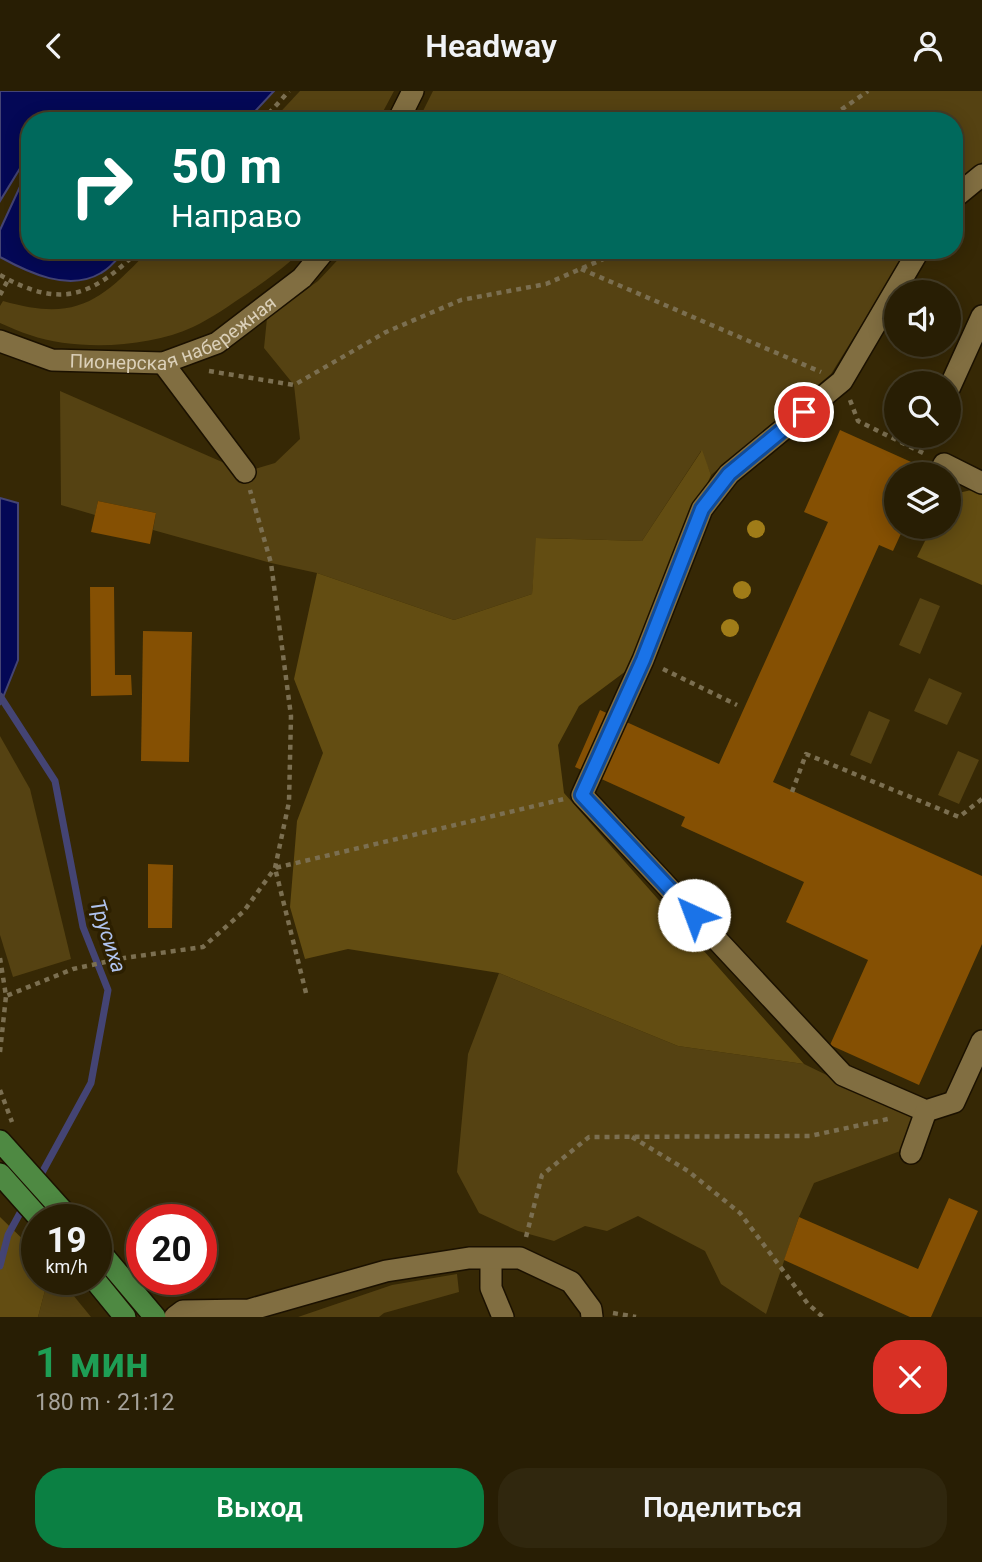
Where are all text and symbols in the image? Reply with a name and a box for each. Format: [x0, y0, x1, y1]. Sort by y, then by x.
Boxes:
icon: back [35, 27, 73, 65]
text: Headway [425, 27, 557, 65]
icon: person [909, 27, 947, 65]
text: 50 m [171, 138, 282, 195]
icon: right [56, 140, 147, 231]
text: Направо [171, 197, 302, 235]
map controls [884, 280, 961, 539]
button: sound [884, 280, 961, 357]
street label: Пионерская набережная [69, 291, 280, 375]
button: search [884, 371, 961, 448]
pin [774, 382, 834, 442]
icon: arrive [785, 393, 823, 431]
button: layers [884, 462, 961, 539]
position arrow [657, 878, 731, 952]
water label: Трусиха [85, 896, 131, 976]
speed limit sign: 20 [126, 1204, 217, 1295]
text: 19 [46, 1220, 87, 1261]
text: km/h [45, 1256, 88, 1277]
text: 1 мин [35, 1338, 149, 1387]
button: close [873, 1340, 947, 1414]
text: 180 m · 21:12 [35, 1389, 174, 1416]
button: Выход [35, 1468, 484, 1548]
button: Поделиться [498, 1468, 947, 1548]

